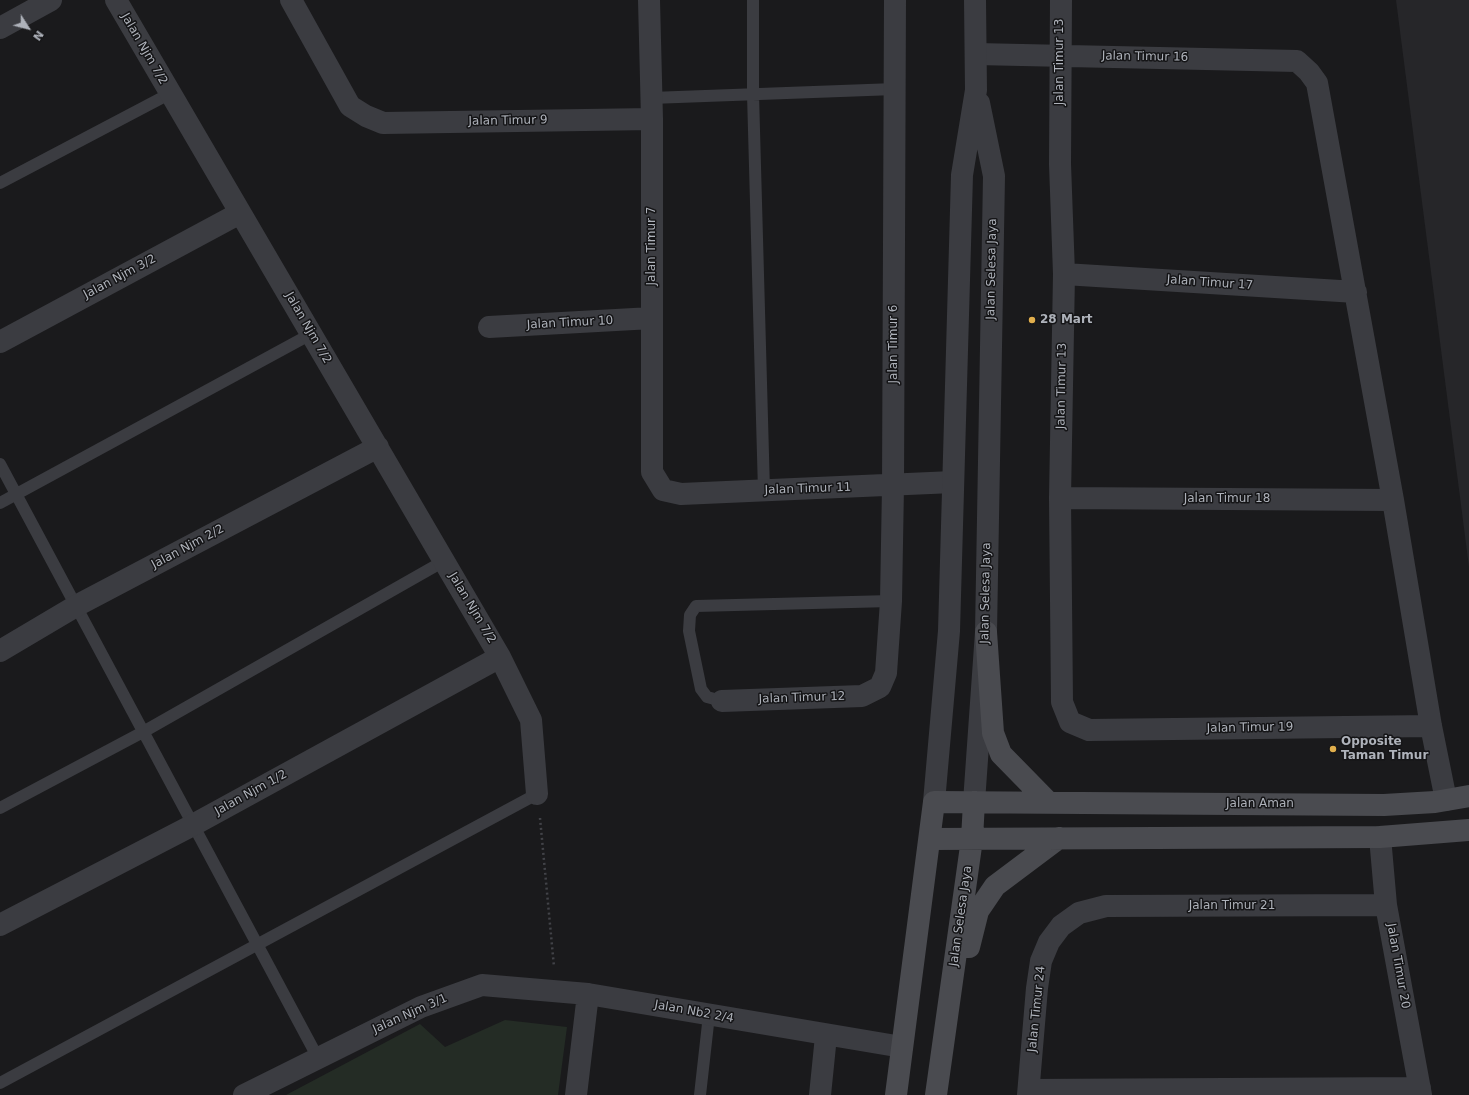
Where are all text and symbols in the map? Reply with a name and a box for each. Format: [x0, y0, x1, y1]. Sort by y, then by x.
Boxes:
north arrow [8, 8, 48, 48]
street label: Jalan Njm 7/2 [118, 11, 170, 87]
street label: Jalan Timur 13 [1053, 19, 1067, 105]
text: N [30, 28, 46, 43]
street label: Jalan Timur 16 [1102, 49, 1188, 65]
street label: Jalan Timur 9 [468, 113, 548, 129]
street label: Jalan Timur 7 [645, 207, 659, 285]
street label: Jalan Selesa Jaya [984, 218, 1000, 320]
street label: Jalan Njm 3/2 [81, 252, 159, 302]
street label: Jalan Timur 17 [1166, 273, 1254, 293]
street label: Jalan Njm 7/2 [282, 290, 334, 366]
street label: Jalan Timur 6 [887, 305, 901, 383]
place label: 28 Mart [1040, 313, 1093, 327]
street label: Jalan Timur 10 [526, 314, 614, 332]
marker: 28 Mart [1027, 315, 1037, 325]
street label: Jalan Timur 13 [1054, 343, 1070, 429]
street label: Jalan Timur 11 [764, 480, 852, 498]
street label: Jalan Timur 18 [1184, 492, 1270, 506]
street label: Jalan Njm 2/2 [149, 522, 227, 572]
street label: Jalan Selesa Jaya [978, 542, 994, 644]
street label: Jalan Njm 7/2 [445, 570, 499, 646]
street label: Jalan Timur 12 [758, 689, 846, 707]
street label: Jalan Timur 19 [1207, 720, 1293, 736]
place label: Opposite Taman Timur [1341, 735, 1428, 763]
marker: Opposite Taman Timur [1328, 744, 1338, 754]
street label: Jalan Njm 1/2 [212, 767, 290, 819]
street label: Jalan Aman [1226, 797, 1294, 811]
street label: Jalan Selesa Jaya [947, 865, 975, 967]
street label: Jalan Timur 21 [1189, 899, 1275, 913]
street label: Jalan Timur 20 [1383, 922, 1413, 1010]
street label: Jalan Timur 24 [1025, 965, 1049, 1053]
street label: Jalan Njm 3/1 [370, 991, 450, 1037]
street label: Jalan Nb2 2/4 [653, 998, 735, 1026]

